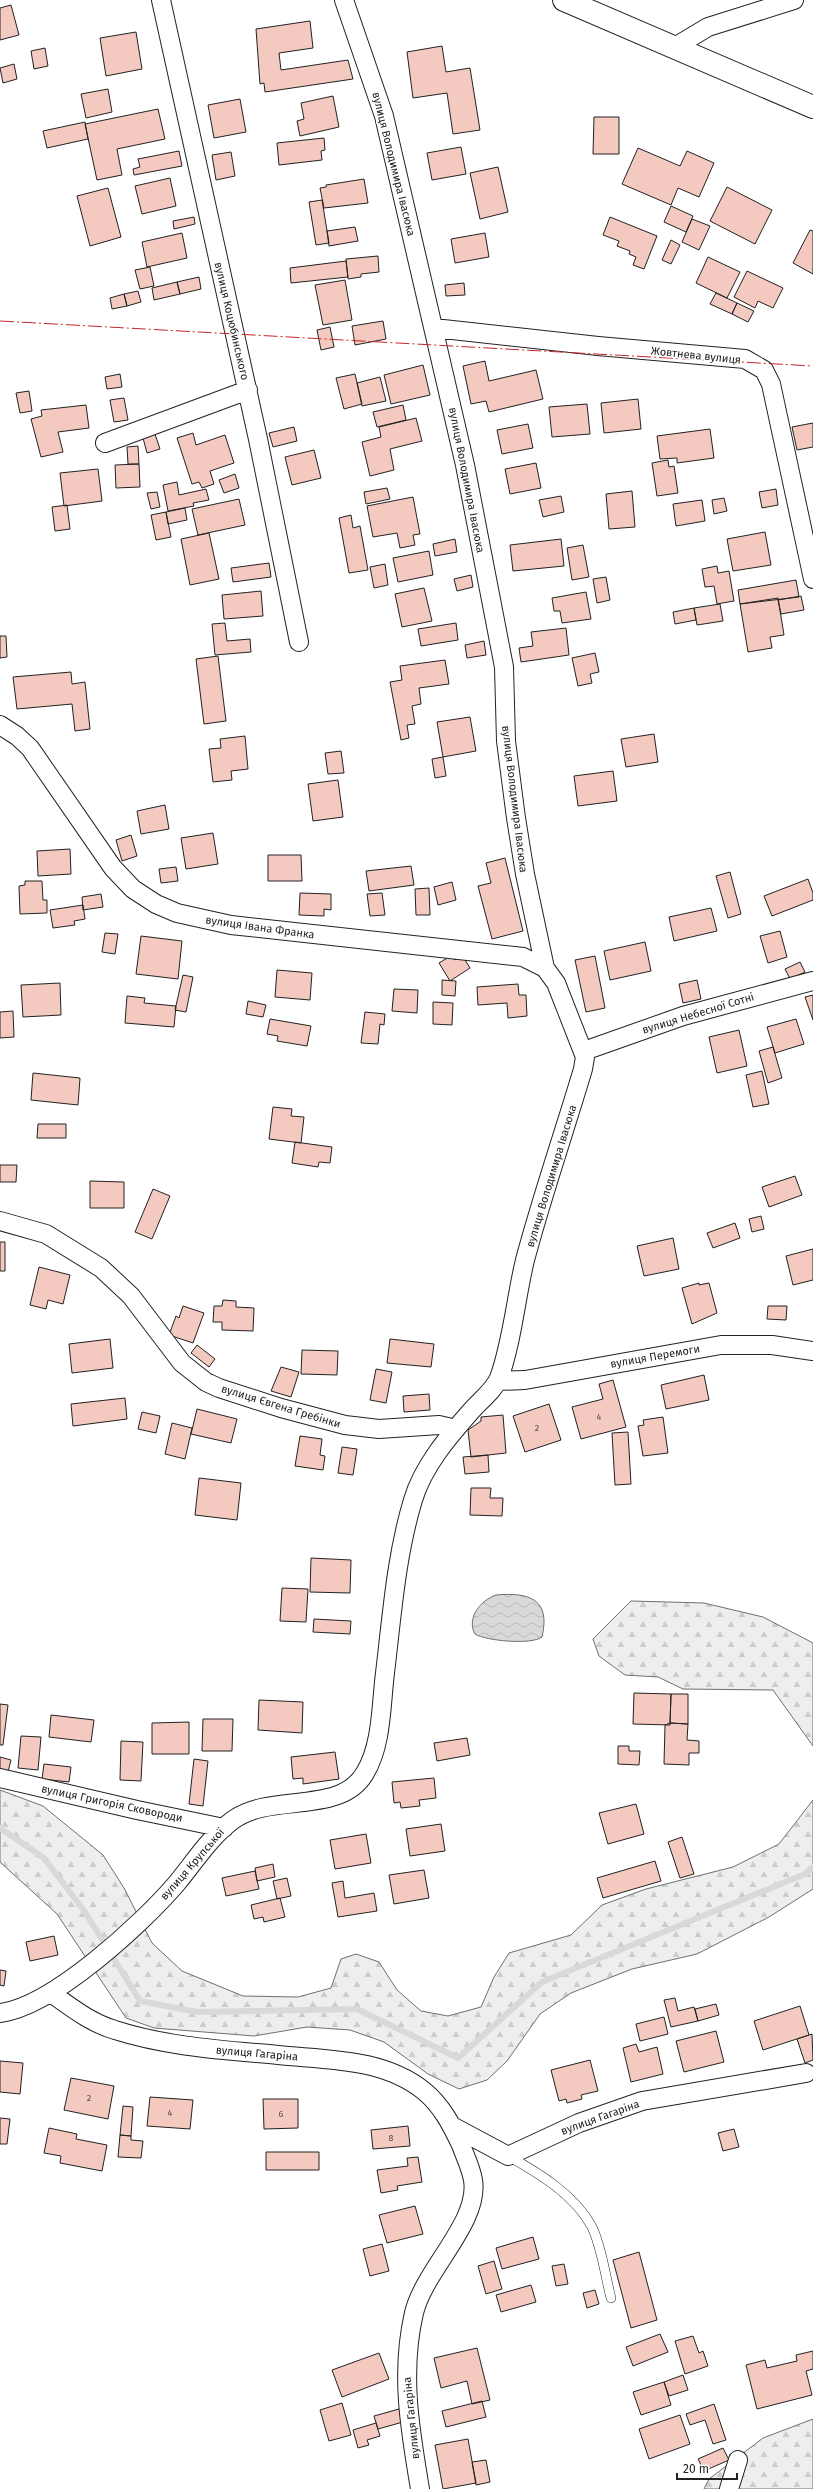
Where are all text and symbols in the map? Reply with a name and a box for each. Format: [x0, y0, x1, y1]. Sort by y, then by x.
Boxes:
street label: вулиця Володимира Івасюка [369, 91, 418, 238]
street label: вулиця Коцюбинського [212, 261, 251, 381]
street label: Жовтнева вулиця [650, 344, 742, 367]
street label: вулиця Володимира Івасюка [446, 406, 487, 554]
street label: вулиця Володимира Івасюка [499, 725, 530, 873]
street label: вулиця Івана Франка [205, 913, 315, 942]
street label: вулиця Небесної Сотні [641, 990, 756, 1037]
street label: вулиця Володимира Івасюка [524, 1103, 579, 1249]
street label: вулиця Перемоги [609, 1342, 701, 1371]
street label: вулиця Євгена Гребінки [220, 1382, 342, 1431]
house number: 4 [597, 1412, 602, 1422]
house number: 2 [535, 1423, 539, 1433]
street label: вулиця Григорія Сковороди [40, 1782, 184, 1825]
street label: вулиця Крупської [158, 1825, 228, 1903]
street label: вулиця Гагаріна [215, 2043, 299, 2064]
house number: 2 [87, 2093, 91, 2103]
street label: вулиця Гагаріна [559, 2097, 641, 2138]
house number: 4 [168, 2108, 173, 2118]
house number: 6 [279, 2109, 284, 2119]
house number: 8 [389, 2133, 394, 2143]
street label: вулиця Гагаріна [401, 2376, 422, 2460]
scale bar [677, 2455, 737, 2481]
text: 20 m [683, 2462, 709, 2476]

